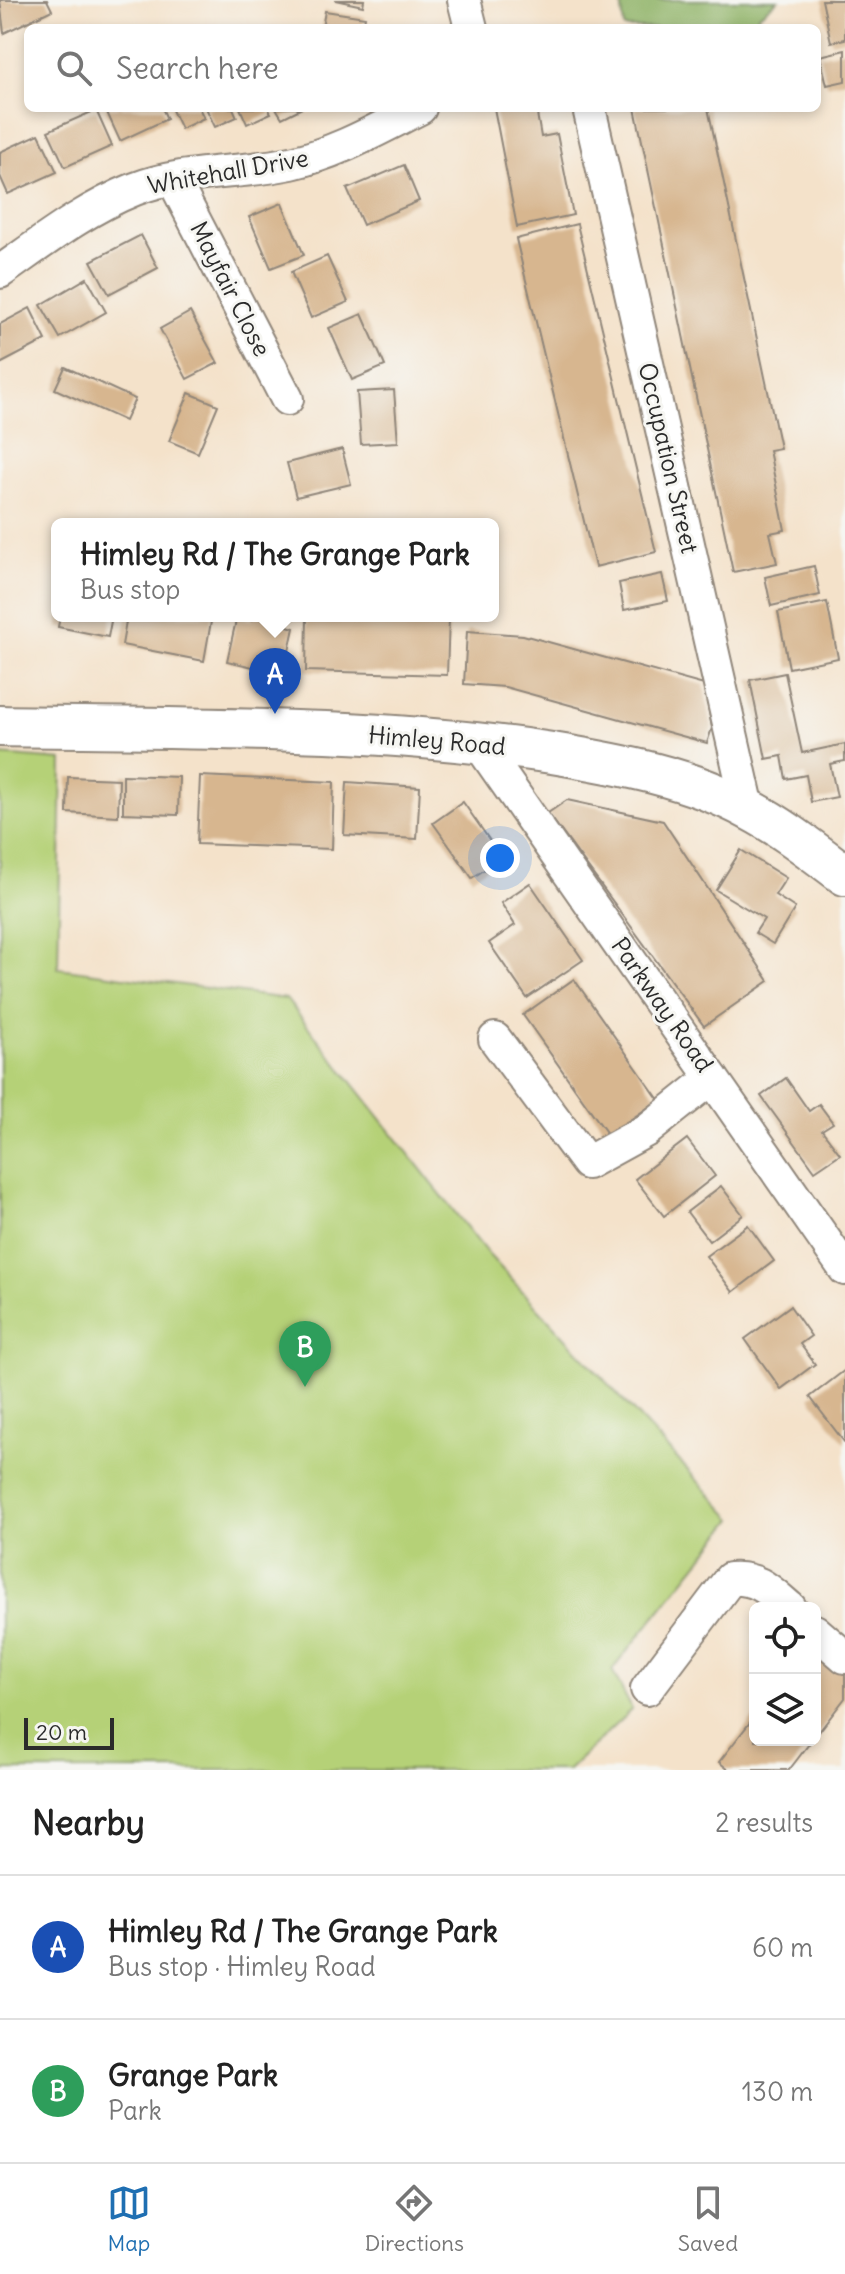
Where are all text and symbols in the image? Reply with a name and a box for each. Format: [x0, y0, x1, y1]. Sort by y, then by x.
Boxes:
search box [24, 24, 821, 112]
icon: search [52, 46, 96, 90]
text: Search here [116, 49, 279, 87]
street label: Whitehall Drive [145, 142, 310, 200]
street label: Mayfair Close [184, 216, 278, 361]
street label: Occupation Street [632, 359, 706, 556]
popup [51, 518, 499, 622]
text: Himley Rd / The Grange Park [80, 535, 470, 573]
text: Bus stop [80, 573, 180, 606]
pin: A [249, 648, 301, 714]
street label: Himley Road [367, 719, 507, 761]
your location [480, 838, 520, 878]
street label: Parkway Road [605, 931, 720, 1078]
pin: B [279, 1321, 331, 1387]
map controls [749, 1602, 821, 1746]
button: locate [749, 1602, 821, 1674]
button: layers [749, 1674, 821, 1746]
scale bar [24, 1714, 114, 1750]
text: 20 m [36, 1718, 87, 1746]
text: Nearby [32, 1801, 145, 1844]
text: 2 results [715, 1806, 813, 1839]
text: Himley Rd / The Grange Park [108, 1912, 498, 1950]
text: A [50, 1931, 66, 1964]
text: 60 m [752, 1931, 813, 1964]
text: Bus stop · Himley Road [108, 1950, 375, 1983]
text: Grange Park [108, 2056, 278, 2094]
text: B [49, 2075, 67, 2108]
text: 130 m [742, 2075, 813, 2108]
text: Park [108, 2094, 162, 2127]
tab: Map [107, 2181, 151, 2257]
tab: Directions [365, 2181, 464, 2257]
tab: Saved [678, 2181, 738, 2257]

